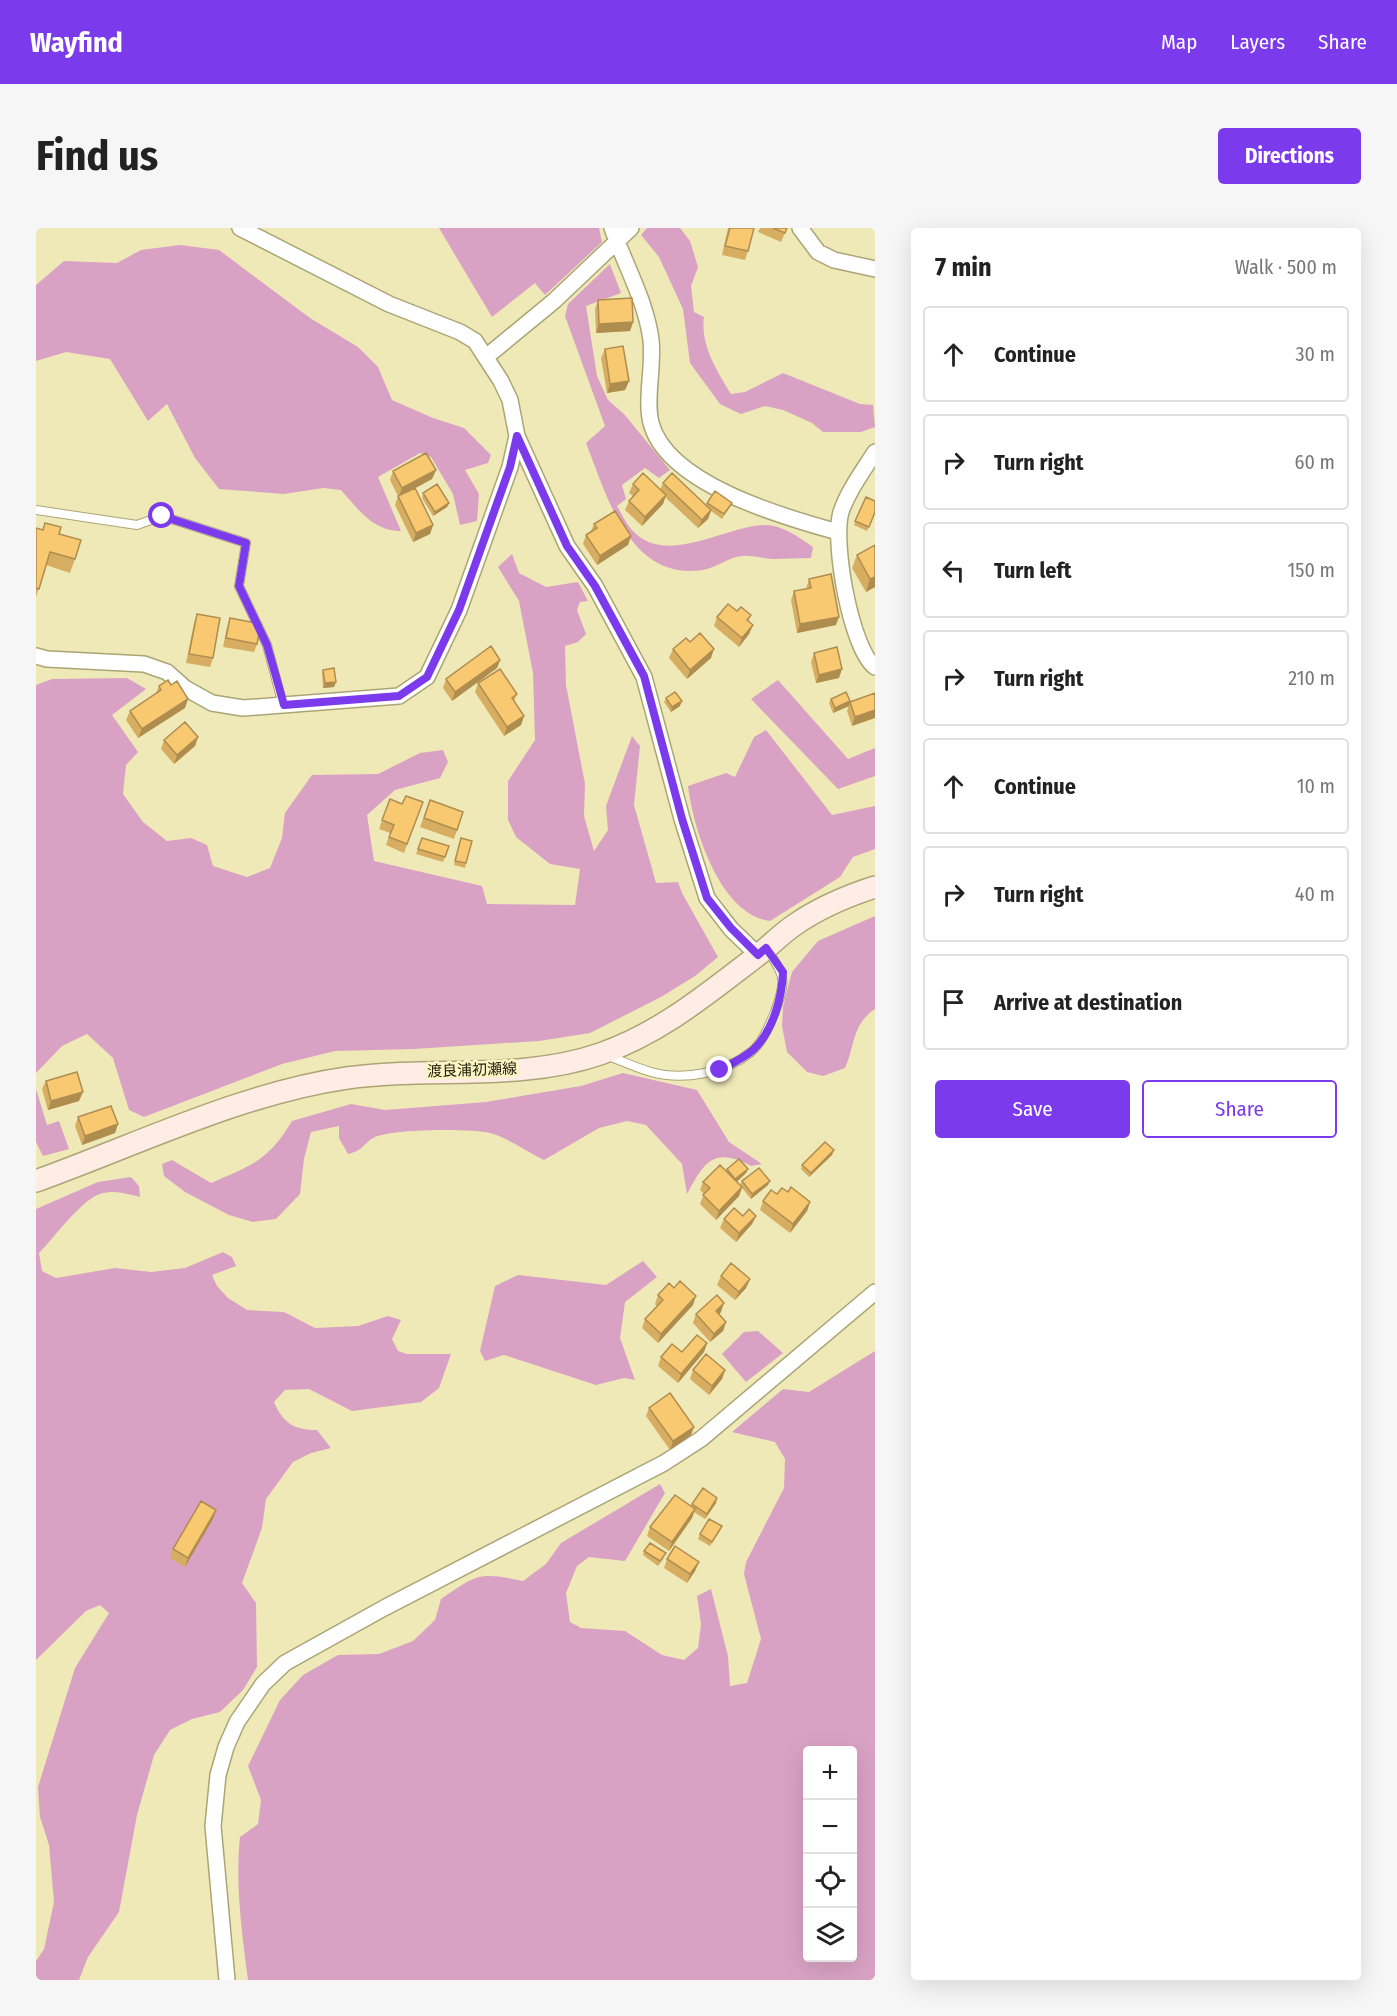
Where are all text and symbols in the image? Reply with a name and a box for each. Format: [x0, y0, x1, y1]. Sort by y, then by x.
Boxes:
text: Wayfind [30, 26, 123, 59]
text: Map [1161, 29, 1197, 55]
text: Layers [1230, 29, 1285, 55]
text: Share [1318, 29, 1367, 55]
button: Directions [1218, 128, 1361, 184]
text: Find us [36, 131, 158, 181]
text: 7 min [935, 252, 992, 283]
text: Walk · 500 m [1235, 255, 1337, 279]
icon: ahead [937, 338, 970, 371]
text: Continue [994, 341, 1076, 368]
text: 30 m [1295, 342, 1335, 366]
icon: right [937, 446, 970, 479]
text: Turn right [994, 449, 1083, 476]
text: 60 m [1295, 450, 1335, 474]
route start [148, 502, 174, 528]
icon: left [937, 554, 970, 587]
text: Turn left [994, 557, 1072, 584]
text: 150 m [1288, 558, 1335, 582]
icon: right [937, 662, 970, 695]
text: Turn right [994, 665, 1083, 692]
text: 210 m [1288, 666, 1335, 690]
icon: ahead [937, 770, 970, 803]
text: Continue [994, 773, 1076, 800]
text: 10 m [1297, 774, 1335, 798]
icon: right [937, 878, 970, 911]
text: Turn right [994, 881, 1083, 908]
text: 40 m [1295, 882, 1335, 906]
icon: arrive [937, 986, 970, 1019]
text: Arrive at destination [994, 989, 1182, 1016]
route end [706, 1056, 732, 1082]
street label: 渡良浦初瀬線 [427, 1059, 517, 1081]
button: Save [935, 1080, 1130, 1138]
button: Share [1142, 1080, 1337, 1138]
map controls [803, 1746, 857, 1962]
button: + [803, 1746, 857, 1800]
button: − [803, 1800, 857, 1854]
button: locate [803, 1854, 857, 1908]
button: layers [803, 1908, 857, 1962]

